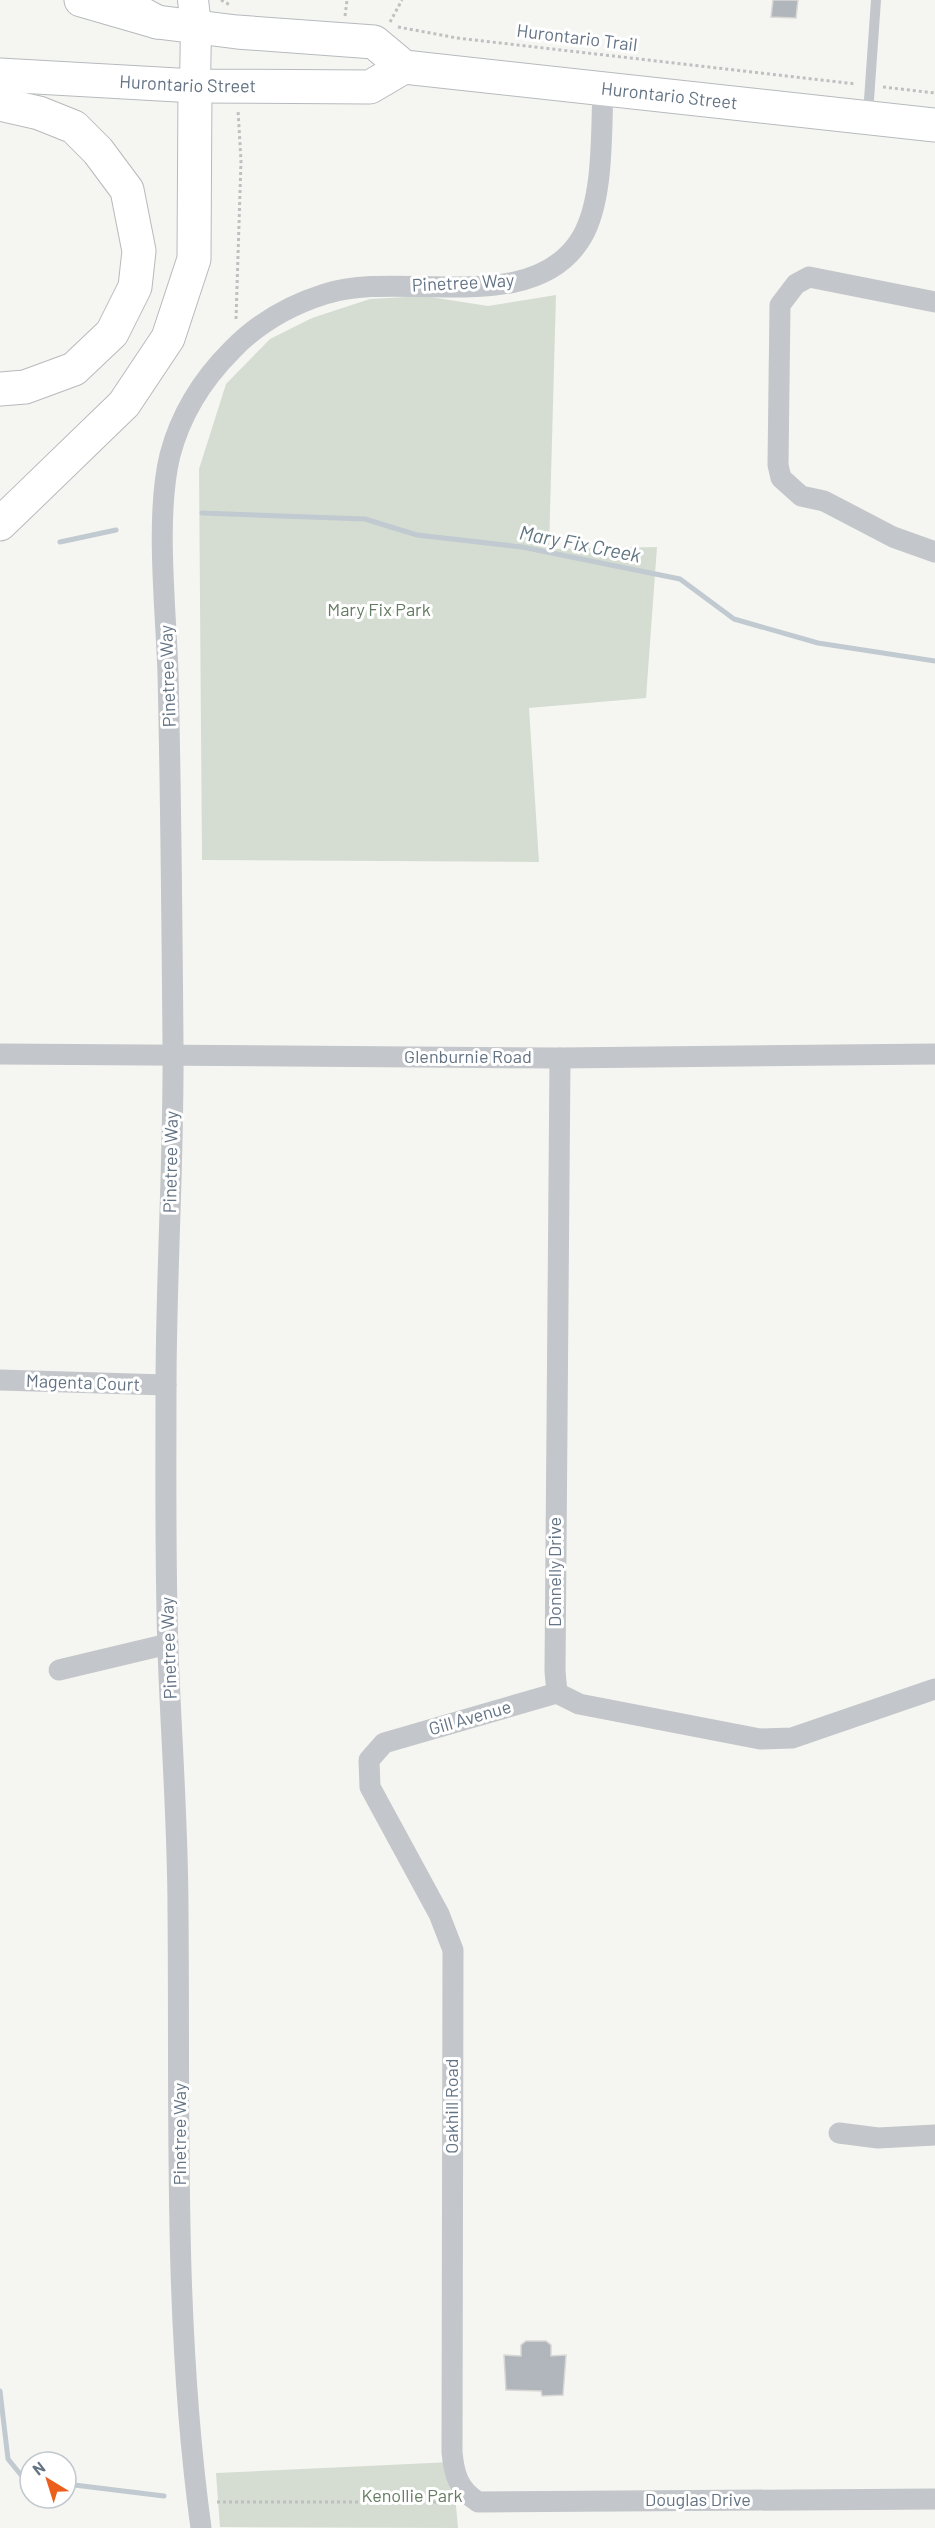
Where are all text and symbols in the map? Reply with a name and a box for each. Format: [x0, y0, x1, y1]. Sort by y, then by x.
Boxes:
street label: Hurontario Trail [516, 19, 639, 55]
street label: Hurontario Street [119, 70, 256, 96]
street label: Hurontario Street [600, 77, 739, 113]
street label: Pinetree Way [411, 268, 515, 296]
water label: Mary Fix Creek [517, 519, 643, 567]
park label: Mary Fix Park [327, 598, 431, 620]
street label: Pinetree Way [154, 624, 180, 728]
street label: Glenburnie Road [404, 1045, 532, 1067]
street label: Pinetree Way [158, 1111, 182, 1213]
street label: Magenta Court [26, 1369, 140, 1395]
street label: Donnelly Drive [543, 1517, 565, 1627]
street label: Pinetree Way [155, 1596, 181, 1700]
street label: Gill Avenue [426, 1695, 513, 1739]
street label: Oakhill Road [440, 2058, 462, 2154]
street label: Pinetree Way [168, 2083, 190, 2185]
north arrow [18, 2450, 78, 2510]
text: N [28, 2457, 48, 2479]
park label: Kenollie Park [361, 2484, 463, 2506]
street label: Douglas Drive [645, 2488, 751, 2510]

